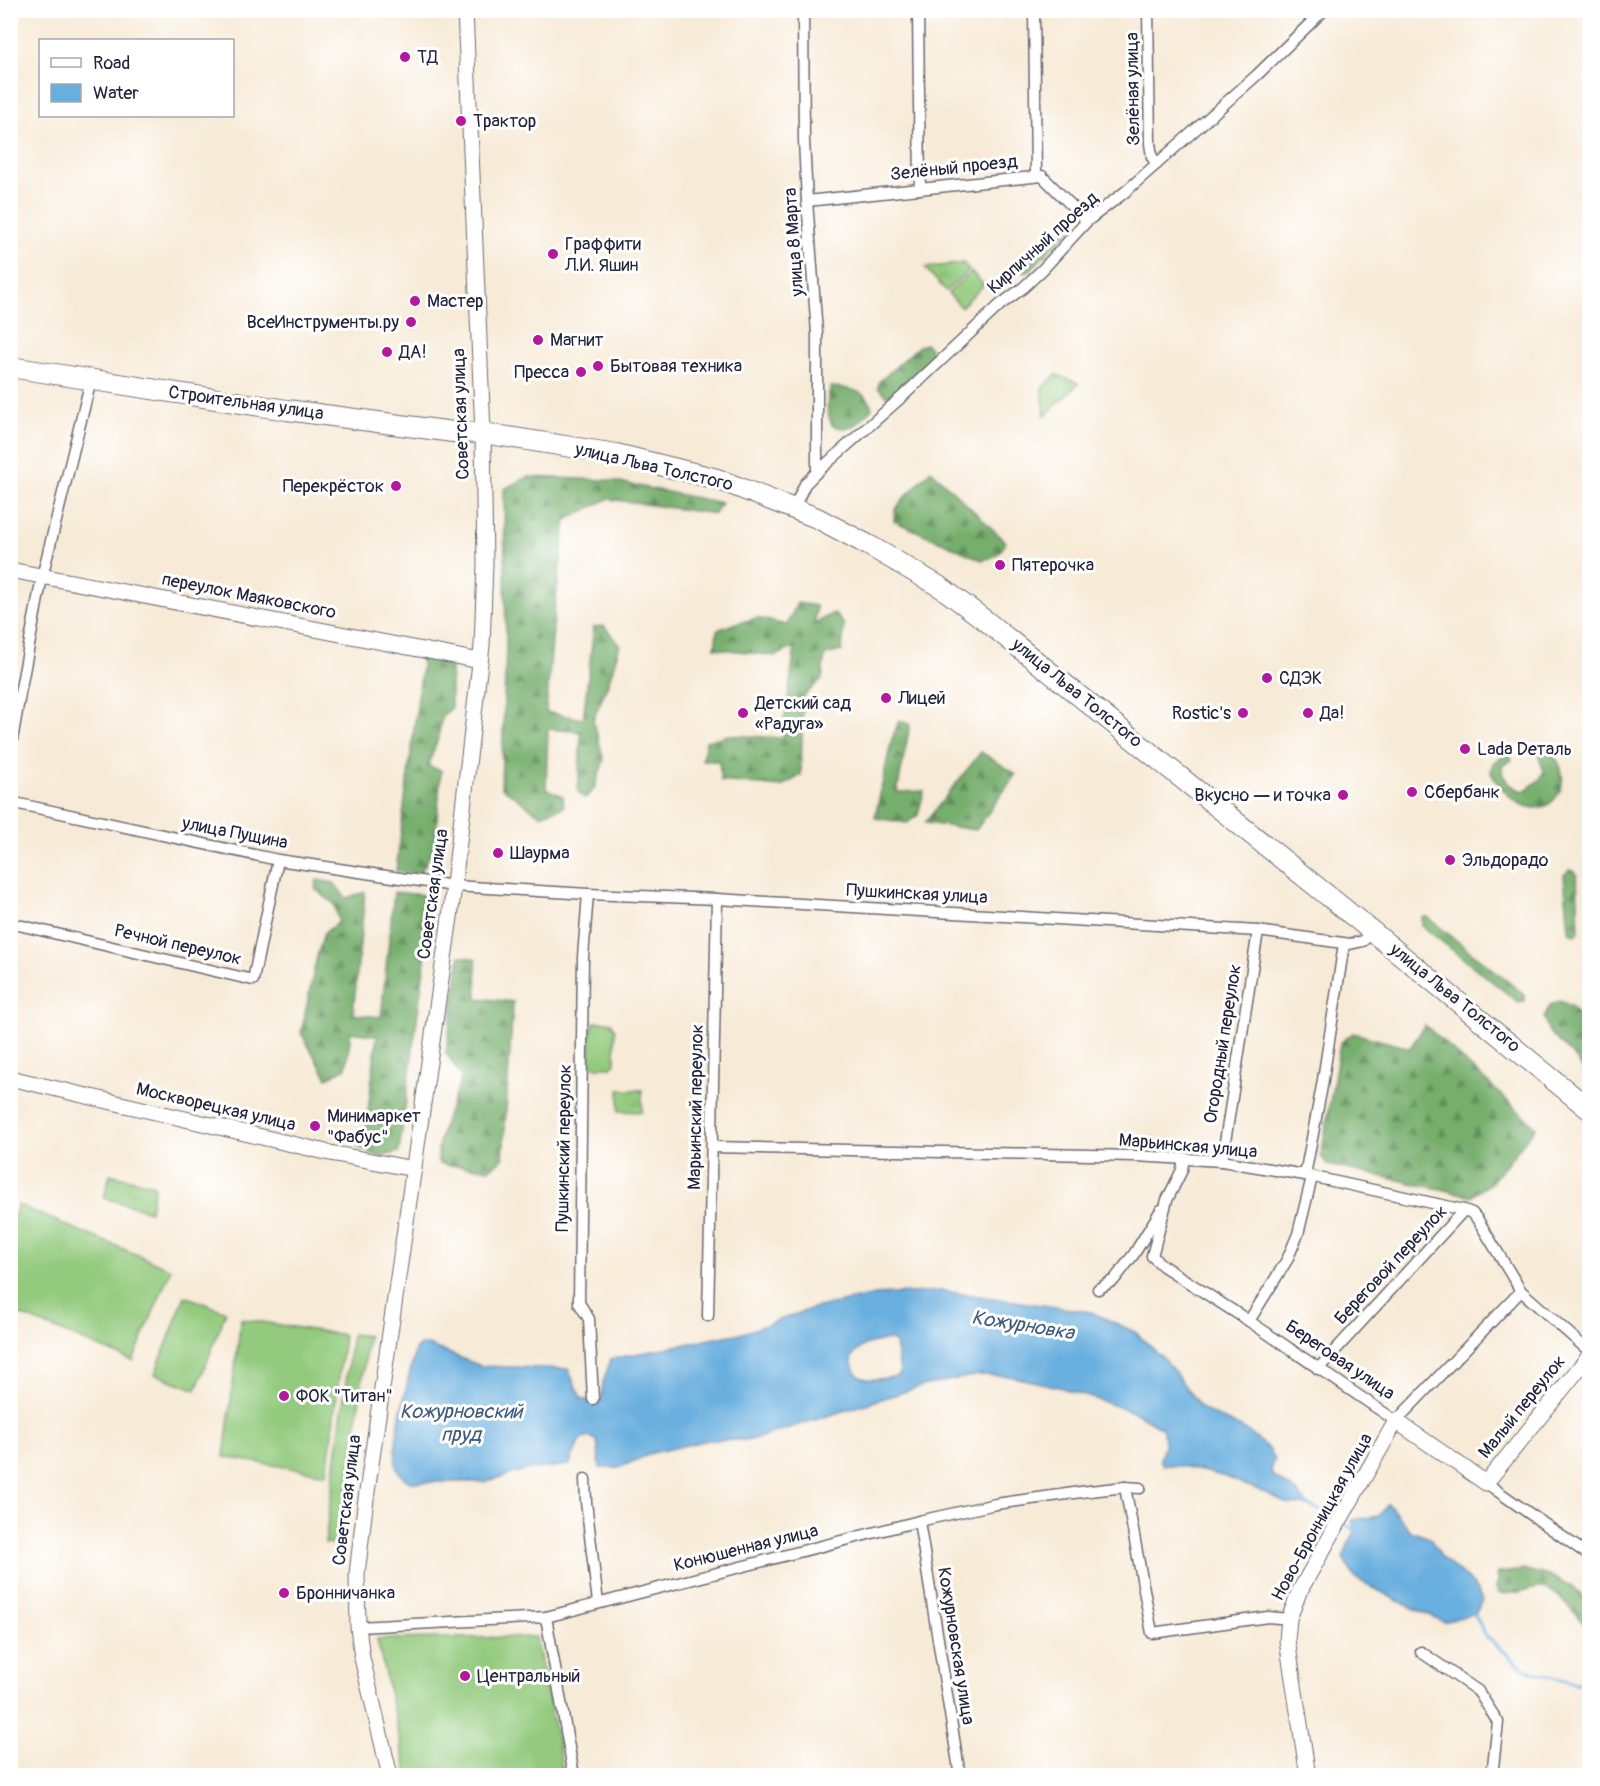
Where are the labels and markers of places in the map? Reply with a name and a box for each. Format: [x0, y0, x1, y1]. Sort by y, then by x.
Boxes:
place label: ТД [417, 46, 438, 69]
marker: ТД [398, 50, 412, 64]
place label: Трактор [473, 110, 536, 133]
marker: Трактор [454, 114, 468, 128]
place label: Граффити Л.И. Яшин [564, 233, 641, 277]
marker: Граффити Л.И. Яшин [546, 247, 560, 261]
place label: Мастер [427, 290, 484, 313]
marker: Мастер [408, 294, 422, 308]
place label: ВсеИнструменты.ру [247, 311, 399, 334]
marker: ВсеИнструменты.ру [404, 315, 418, 329]
place label: Магнит [550, 329, 603, 352]
marker: Магнит [531, 333, 545, 347]
place label: ДА! [398, 341, 427, 364]
marker: ДА! [380, 345, 394, 359]
place label: Бытовая техника [610, 355, 742, 378]
marker: Бытовая техника [591, 359, 605, 373]
place label: Пресса [514, 361, 569, 384]
marker: Пресса [574, 365, 588, 379]
place label: Перекрёсток [283, 475, 384, 498]
marker: Перекрёсток [389, 479, 403, 493]
place label: Пятерочка [1012, 554, 1094, 577]
marker: Пятерочка [993, 558, 1007, 572]
place label: СДЭК [1279, 667, 1322, 690]
marker: СДЭК [1260, 671, 1274, 685]
place label: Лицей [897, 687, 946, 710]
marker: Лицей [879, 691, 893, 705]
place label: Детский сад «Радуга» [754, 692, 851, 736]
place label: Rostic's [1172, 702, 1231, 725]
place label: Да! [1319, 702, 1344, 725]
marker: Детский сад «Радуга» [736, 706, 750, 720]
marker: Rostic's [1236, 706, 1250, 720]
marker: Да! [1301, 706, 1315, 720]
place label: Lada Dеталь [1477, 738, 1572, 761]
marker: Lada Dеталь [1458, 742, 1472, 756]
place label: Сбербанк [1424, 781, 1500, 804]
place label: Вкусно — и точка [1194, 784, 1331, 807]
marker: Сбербанк [1405, 785, 1419, 799]
marker: Вкусно — и точка [1336, 788, 1350, 802]
place label: Шаурма [510, 842, 570, 865]
marker: Шаурма [491, 846, 505, 860]
place label: Эльдорадо [1462, 849, 1549, 872]
marker: Эльдорадо [1443, 853, 1457, 867]
place label: Минимаркет "Фабус" [327, 1105, 421, 1149]
marker: Минимаркет "Фабус" [308, 1119, 322, 1133]
place label: ФОК "Титан" [296, 1385, 393, 1408]
marker: ФОК "Титан" [277, 1389, 291, 1403]
place label: Бронничанка [296, 1582, 395, 1605]
marker: Бронничанка [277, 1586, 291, 1600]
place label: Центральный [477, 1665, 580, 1688]
marker: Центральный [458, 1669, 472, 1683]

